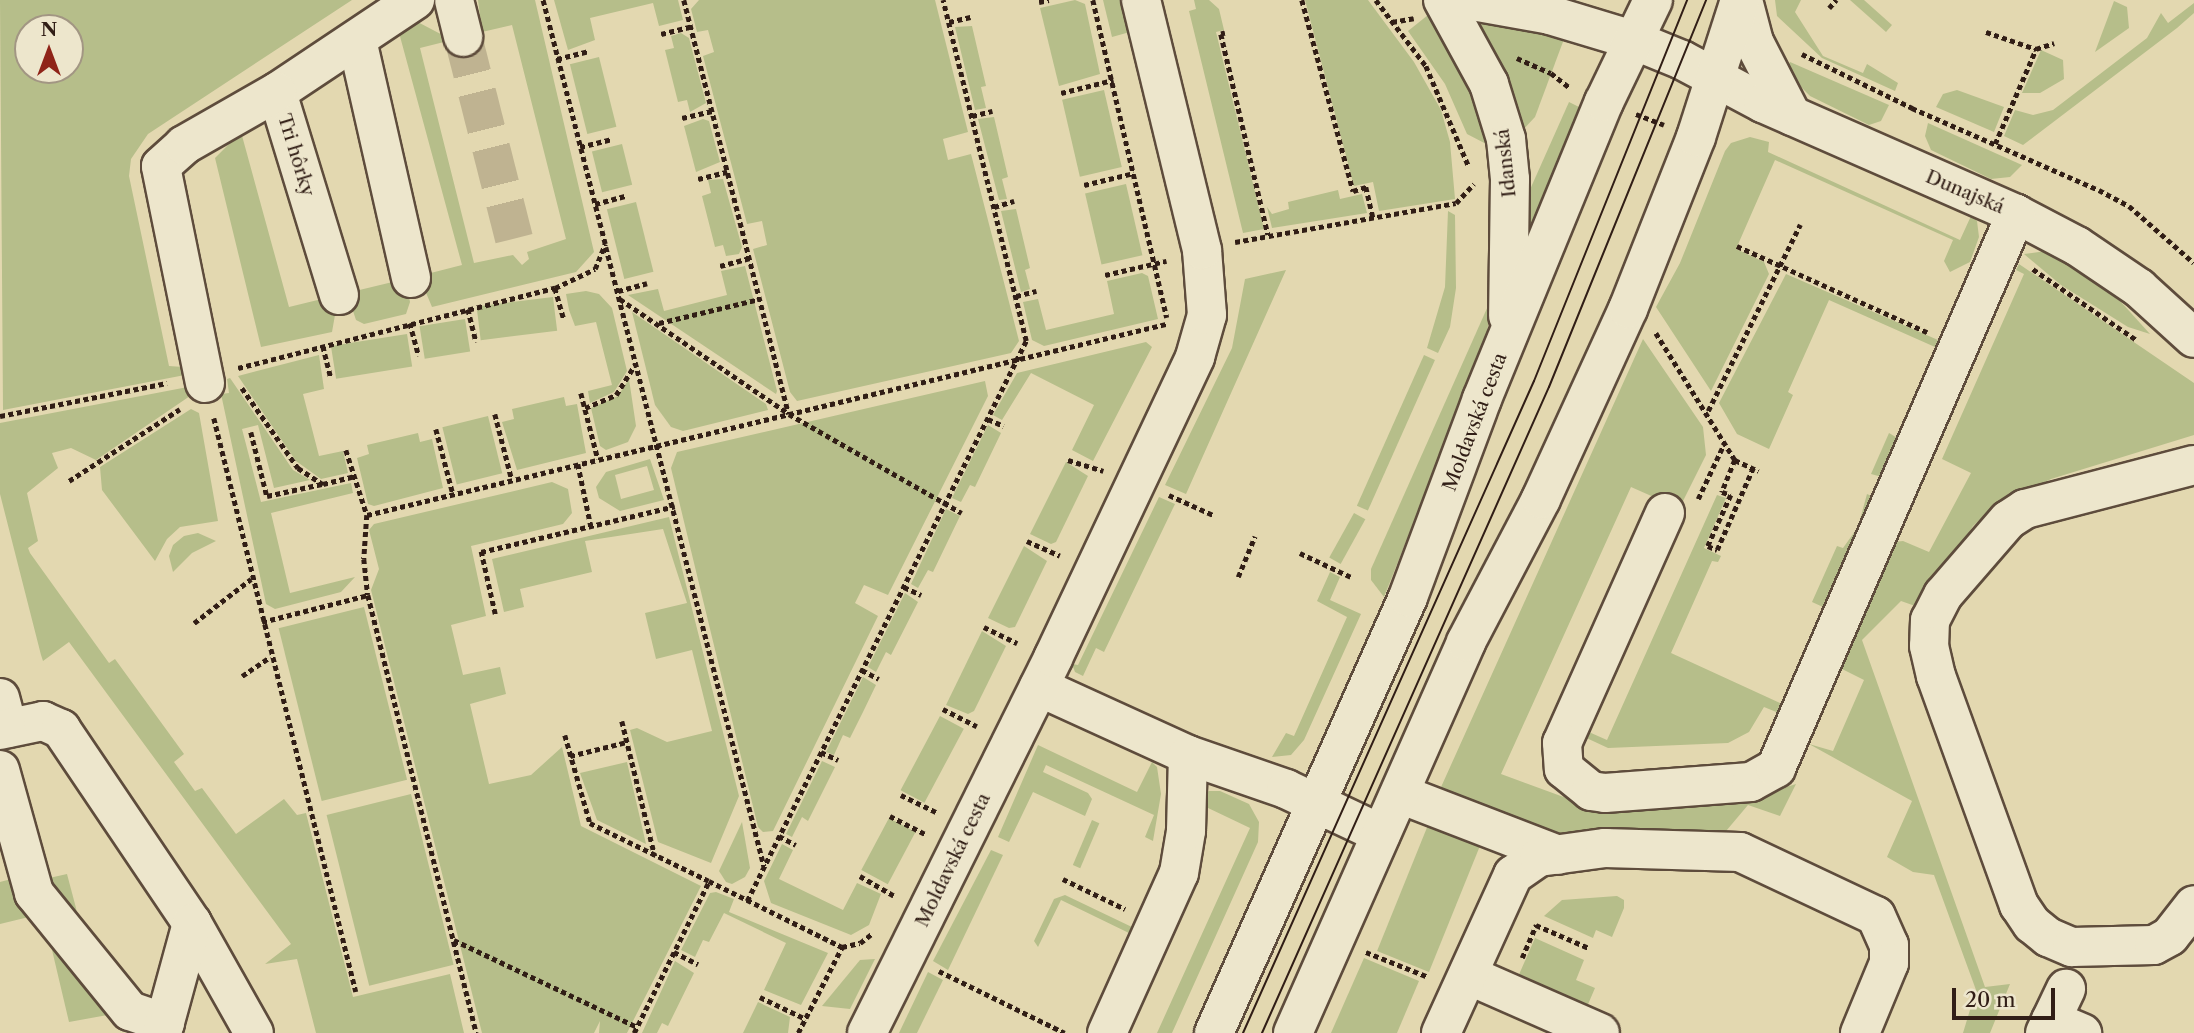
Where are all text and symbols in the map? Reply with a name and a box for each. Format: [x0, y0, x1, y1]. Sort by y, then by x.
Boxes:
north arrow [14, 14, 84, 84]
text: N [41, 18, 57, 41]
street label: Tri hôrky [273, 111, 319, 199]
street label: Idanská [1491, 127, 1521, 199]
street label: Dunajská [1922, 165, 2008, 219]
street label: Moldavská cesta [1438, 350, 1512, 494]
street label: Moldavská cesta [911, 789, 995, 931]
scale bar [1956, 974, 2059, 1018]
text: 20 m [1965, 987, 2016, 1012]

